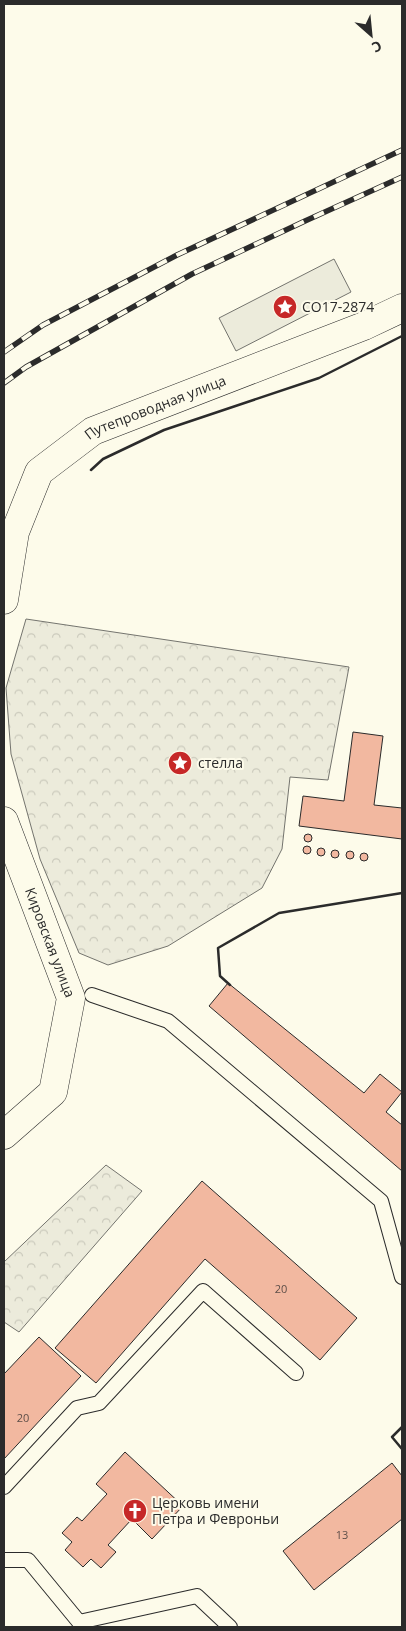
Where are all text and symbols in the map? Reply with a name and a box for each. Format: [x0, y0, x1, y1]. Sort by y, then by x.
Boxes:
north arrow [346, 10, 396, 60]
text: С [369, 37, 385, 58]
place icon: СО17-2874 [272, 294, 298, 320]
place label: СО17-2874 [302, 297, 374, 316]
street label: Путепроводная улица [80, 370, 229, 443]
place icon: стелла [167, 750, 193, 776]
place label: стелла [198, 753, 243, 772]
street label: Кировская улица [21, 885, 80, 1000]
house number: 20 [275, 1281, 287, 1296]
house number: 20 [17, 1410, 29, 1425]
place label: Церковь имени Петра и Февроньи [152, 1493, 279, 1528]
church icon: Церковь имени Петра и Февроньи [122, 1498, 148, 1524]
house number: 13 [336, 1527, 348, 1542]

